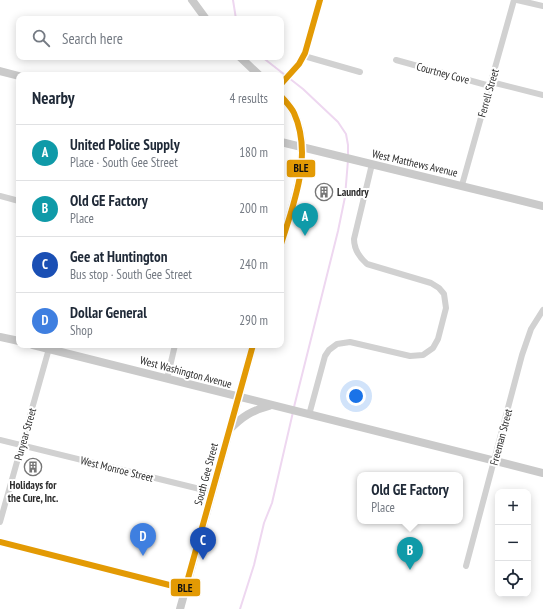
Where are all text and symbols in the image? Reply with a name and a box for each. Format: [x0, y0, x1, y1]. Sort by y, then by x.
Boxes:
search box [16, 16, 284, 60]
icon: search [30, 27, 52, 49]
text: Search here [62, 29, 123, 48]
street label: Courtney Cove [415, 59, 471, 87]
street label: Ferrell Street [474, 67, 502, 119]
text: Nearby [32, 87, 75, 109]
text: 4 results [229, 90, 268, 107]
text: United Police Supply [70, 135, 180, 154]
text: A [42, 144, 48, 161]
text: 180 m [239, 144, 268, 161]
street label: West Matthews Avenue [371, 146, 460, 180]
text: Place · South Gee Street [70, 154, 178, 171]
line badge: BLE [286, 159, 316, 178]
text: BLE [294, 161, 309, 175]
building icon: Laundry [314, 182, 334, 202]
place label: Laundry [337, 185, 369, 199]
text: Old GE Factory [70, 191, 148, 210]
text: B [42, 200, 48, 217]
text: 200 m [239, 200, 268, 217]
pin: A [292, 203, 318, 236]
text: Place [70, 210, 94, 227]
text: Gee at Huntington [70, 247, 167, 266]
text: C [42, 256, 48, 273]
text: 240 m [239, 256, 268, 273]
text: Bus stop · South Gee Street [70, 266, 192, 283]
text: Dollar General [70, 303, 147, 322]
text: D [42, 312, 48, 329]
text: 290 m [239, 312, 268, 329]
text: Shop [70, 322, 93, 339]
street label: West Washington Avenue [138, 353, 234, 391]
your location [346, 386, 366, 406]
street label: Puryear Street [11, 406, 39, 462]
street label: Freeman Street [487, 407, 515, 467]
street label: South Gee Street [191, 441, 221, 507]
street label: West Monroe Street [79, 453, 155, 485]
building icon: Holidays for the Cure, Inc. [23, 457, 43, 477]
popup [357, 472, 463, 524]
place label: Holidays for the Cure, Inc. [8, 478, 58, 505]
text: Old GE Factory [371, 480, 449, 499]
map controls [495, 489, 531, 597]
button: + [495, 489, 531, 525]
text: Place [371, 499, 395, 516]
pin: D [130, 523, 156, 556]
button: − [495, 525, 531, 561]
pin: C [190, 527, 216, 560]
pin: B [397, 537, 423, 570]
button: locate [495, 561, 531, 597]
line badge: BLE [170, 578, 201, 597]
text: BLE [178, 581, 193, 595]

